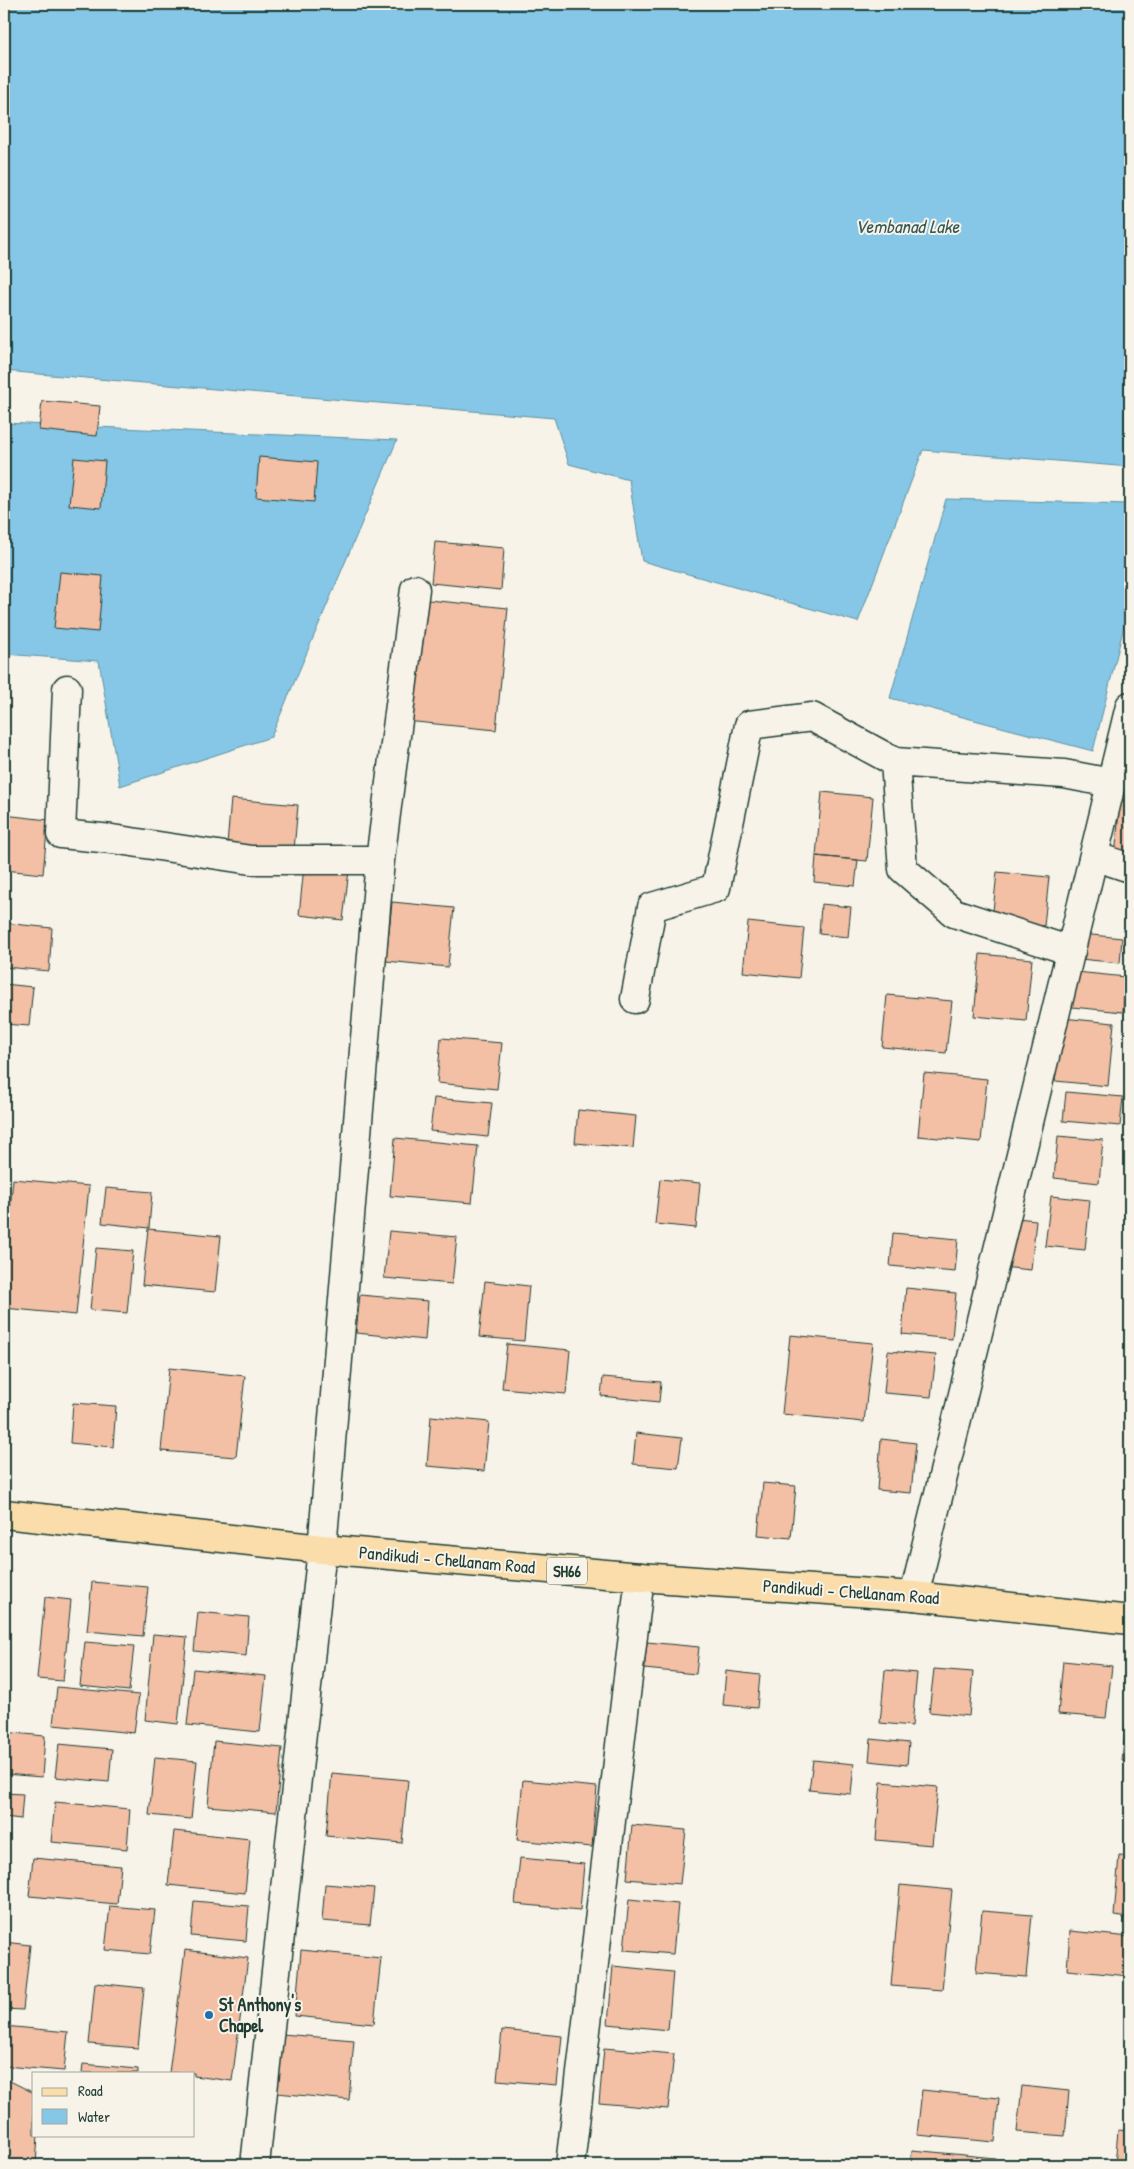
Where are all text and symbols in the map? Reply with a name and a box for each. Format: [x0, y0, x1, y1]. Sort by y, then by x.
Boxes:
water label: Vembanad Lake [855, 213, 961, 239]
street label: Pandikudi - Chellanam Road [358, 1539, 536, 1580]
road number: SH66 [547, 1558, 587, 1584]
street label: Pandikudi - Chellanam Road [762, 1573, 940, 1610]
place label: St Anthony's Chapel [219, 1992, 301, 2039]
marker: St Anthony's Chapel [203, 2009, 215, 2021]
legend [32, 2072, 195, 2136]
text: Road [78, 2080, 103, 2101]
text: Water [78, 2106, 110, 2127]

